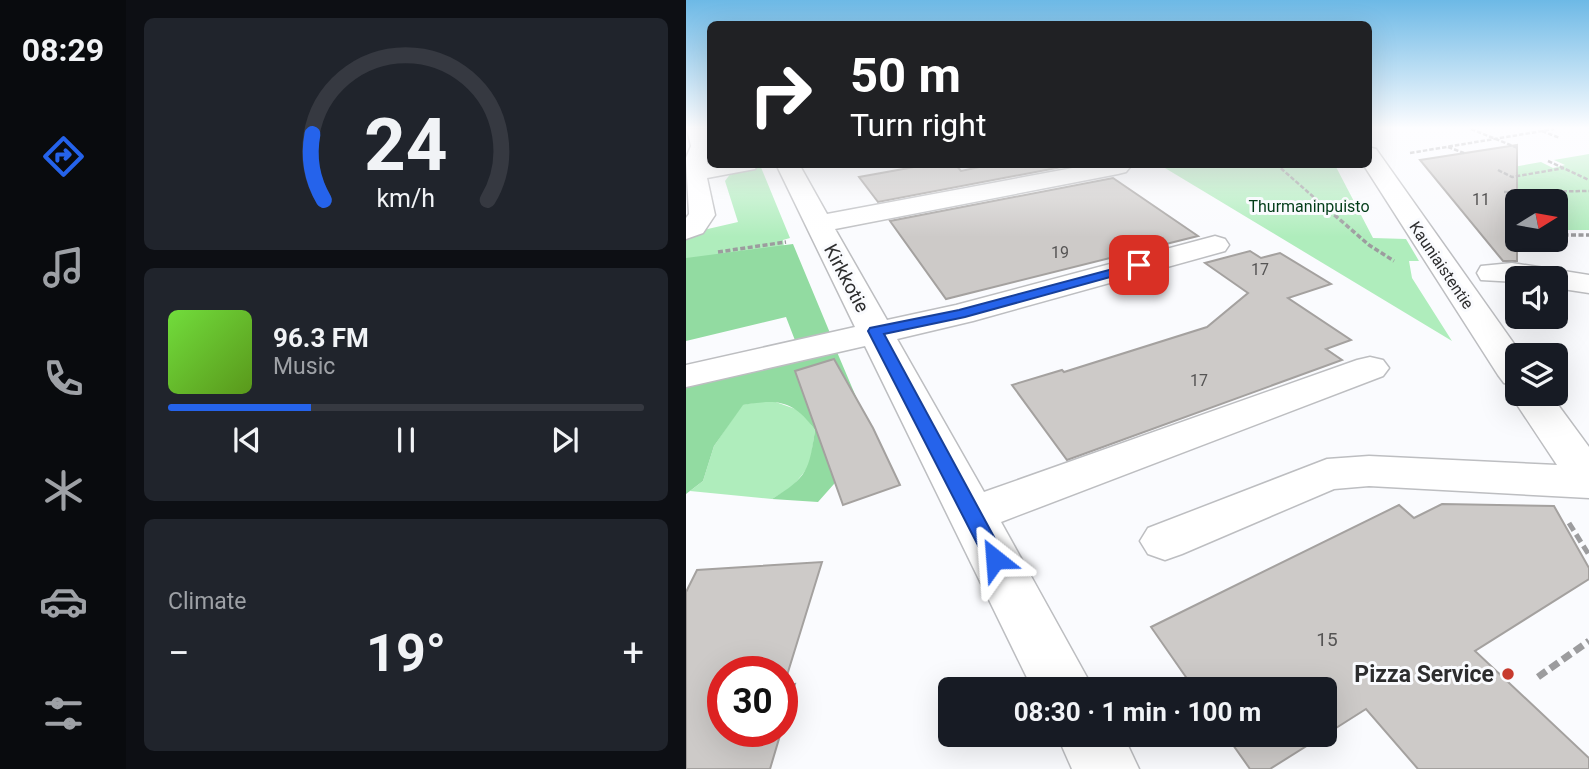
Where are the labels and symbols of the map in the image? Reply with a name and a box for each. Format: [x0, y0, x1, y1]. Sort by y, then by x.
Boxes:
north arrow [1505, 189, 1568, 252]
house number: 11 [1472, 190, 1490, 209]
park label: Thurmaninpuisto [1248, 197, 1370, 216]
street label: Kauniaistentie [1405, 218, 1478, 313]
pin [1109, 235, 1169, 295]
street label: Kirkkotie [819, 240, 874, 316]
house number: 19 [1051, 243, 1069, 262]
house number: 17 [1251, 260, 1269, 279]
house number: 17 [1190, 371, 1208, 390]
position arrow [958, 522, 1032, 596]
house number: 15 [1316, 628, 1338, 651]
speed limit sign: 30 [707, 656, 798, 747]
place label: Pizza Service [1354, 661, 1494, 688]
marker: Pizza Service [1500, 666, 1516, 682]

